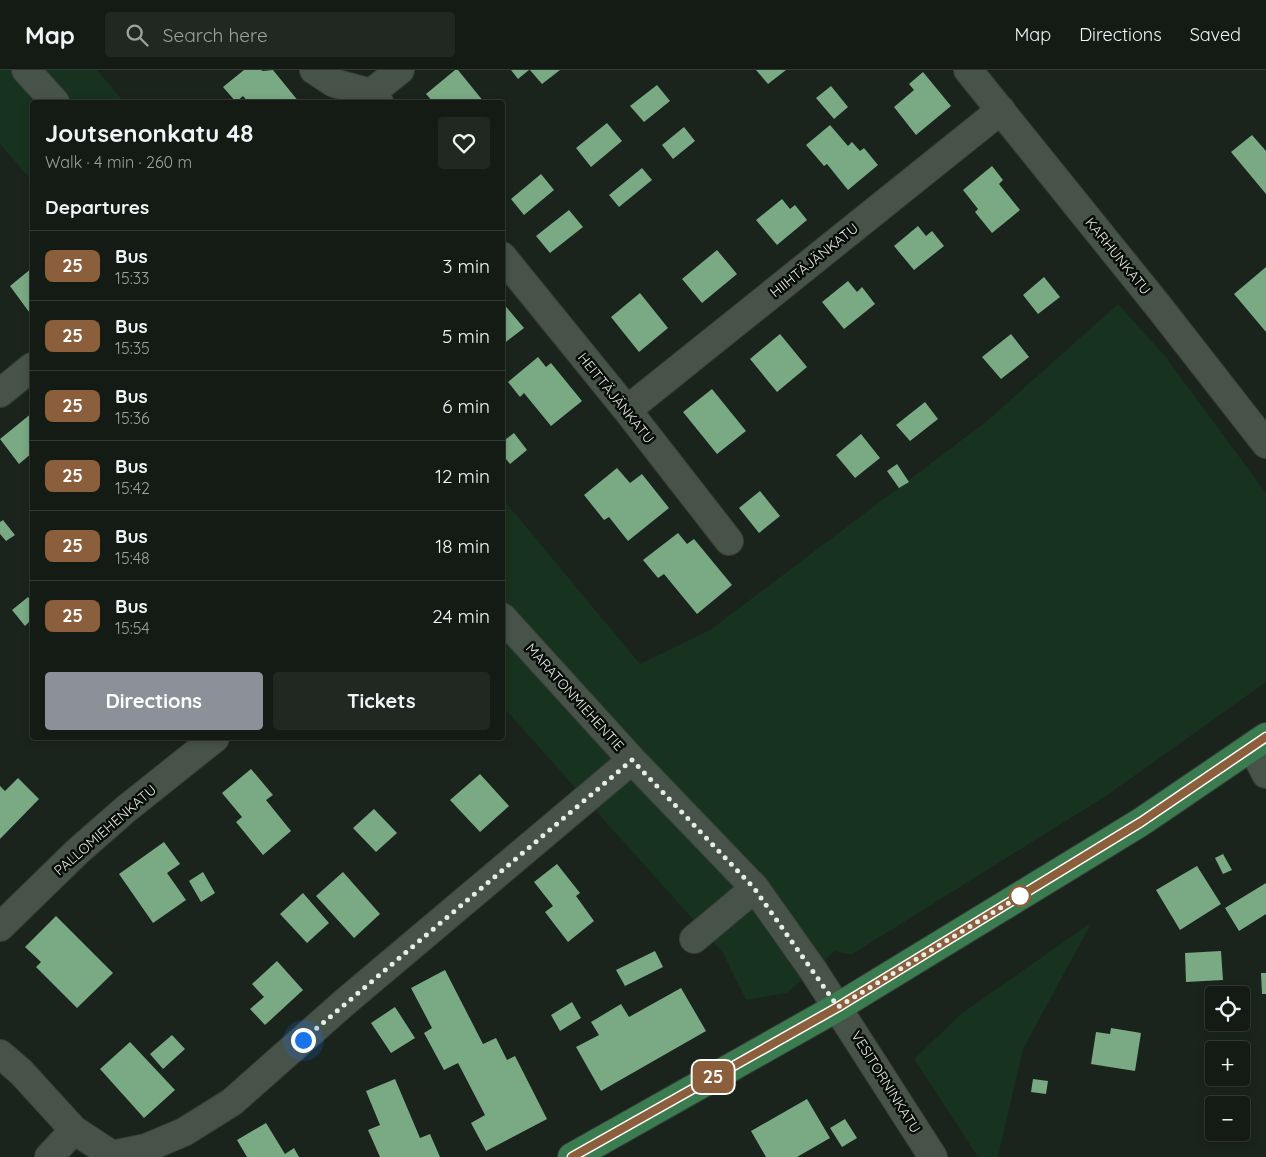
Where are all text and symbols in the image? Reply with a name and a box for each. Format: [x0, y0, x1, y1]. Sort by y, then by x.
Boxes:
search box [105, 12, 455, 57]
text: Map [25, 20, 75, 50]
icon: search [123, 21, 151, 49]
text: Search here [163, 23, 268, 47]
text: Map [1014, 23, 1051, 46]
text: Directions [1079, 23, 1162, 46]
text: Saved [1190, 23, 1241, 46]
button: heart [438, 117, 490, 169]
text: Joutsenonkatu 48 [45, 118, 253, 148]
text: Walk · 4 min · 260 m [45, 152, 192, 172]
text: Departures [45, 195, 149, 219]
street label: KARHUNKATU [1081, 214, 1155, 298]
street label: HIIHTÄJÄNKATU [766, 219, 862, 301]
text: Bus [115, 244, 148, 268]
text: 25 [62, 254, 83, 277]
text: 3 min [442, 254, 490, 278]
text: 15:33 [115, 268, 149, 288]
text: Bus [115, 314, 148, 338]
text: 25 [62, 324, 83, 347]
text: 5 min [442, 324, 490, 348]
text: 15:35 [115, 338, 150, 358]
street label: HEITTÄJÄNKATU [574, 349, 658, 447]
text: Bus [115, 384, 148, 408]
text: 25 [62, 394, 83, 417]
text: 6 min [442, 394, 490, 418]
text: 15:36 [115, 408, 150, 428]
text: Bus [115, 454, 148, 478]
text: 25 [62, 464, 83, 487]
text: 12 min [435, 464, 490, 488]
text: 15:42 [115, 478, 150, 498]
text: Bus [115, 524, 148, 548]
text: 25 [62, 534, 83, 557]
text: 18 min [435, 534, 490, 558]
text: 15:48 [115, 548, 150, 568]
text: Bus [115, 594, 148, 618]
text: 25 [62, 604, 83, 627]
text: 24 min [432, 604, 490, 628]
text: 15:54 [115, 618, 150, 638]
street label: MARATONMIEHENTIE [522, 639, 628, 755]
button: Directions [45, 672, 263, 730]
button: Tickets [273, 672, 490, 730]
street label: PALLOMIEHENKATU [50, 781, 160, 879]
unlabelled marker [1009, 885, 1031, 907]
map controls [1205, 986, 1250, 1141]
button: locate [1205, 986, 1250, 1031]
your location [291, 1028, 316, 1053]
street label: VESITORNINKATU [847, 1028, 925, 1136]
button: + [1205, 1041, 1250, 1086]
line badge: 25 [690, 1061, 736, 1093]
text: 25 [703, 1065, 723, 1088]
button: − [1205, 1096, 1250, 1141]

